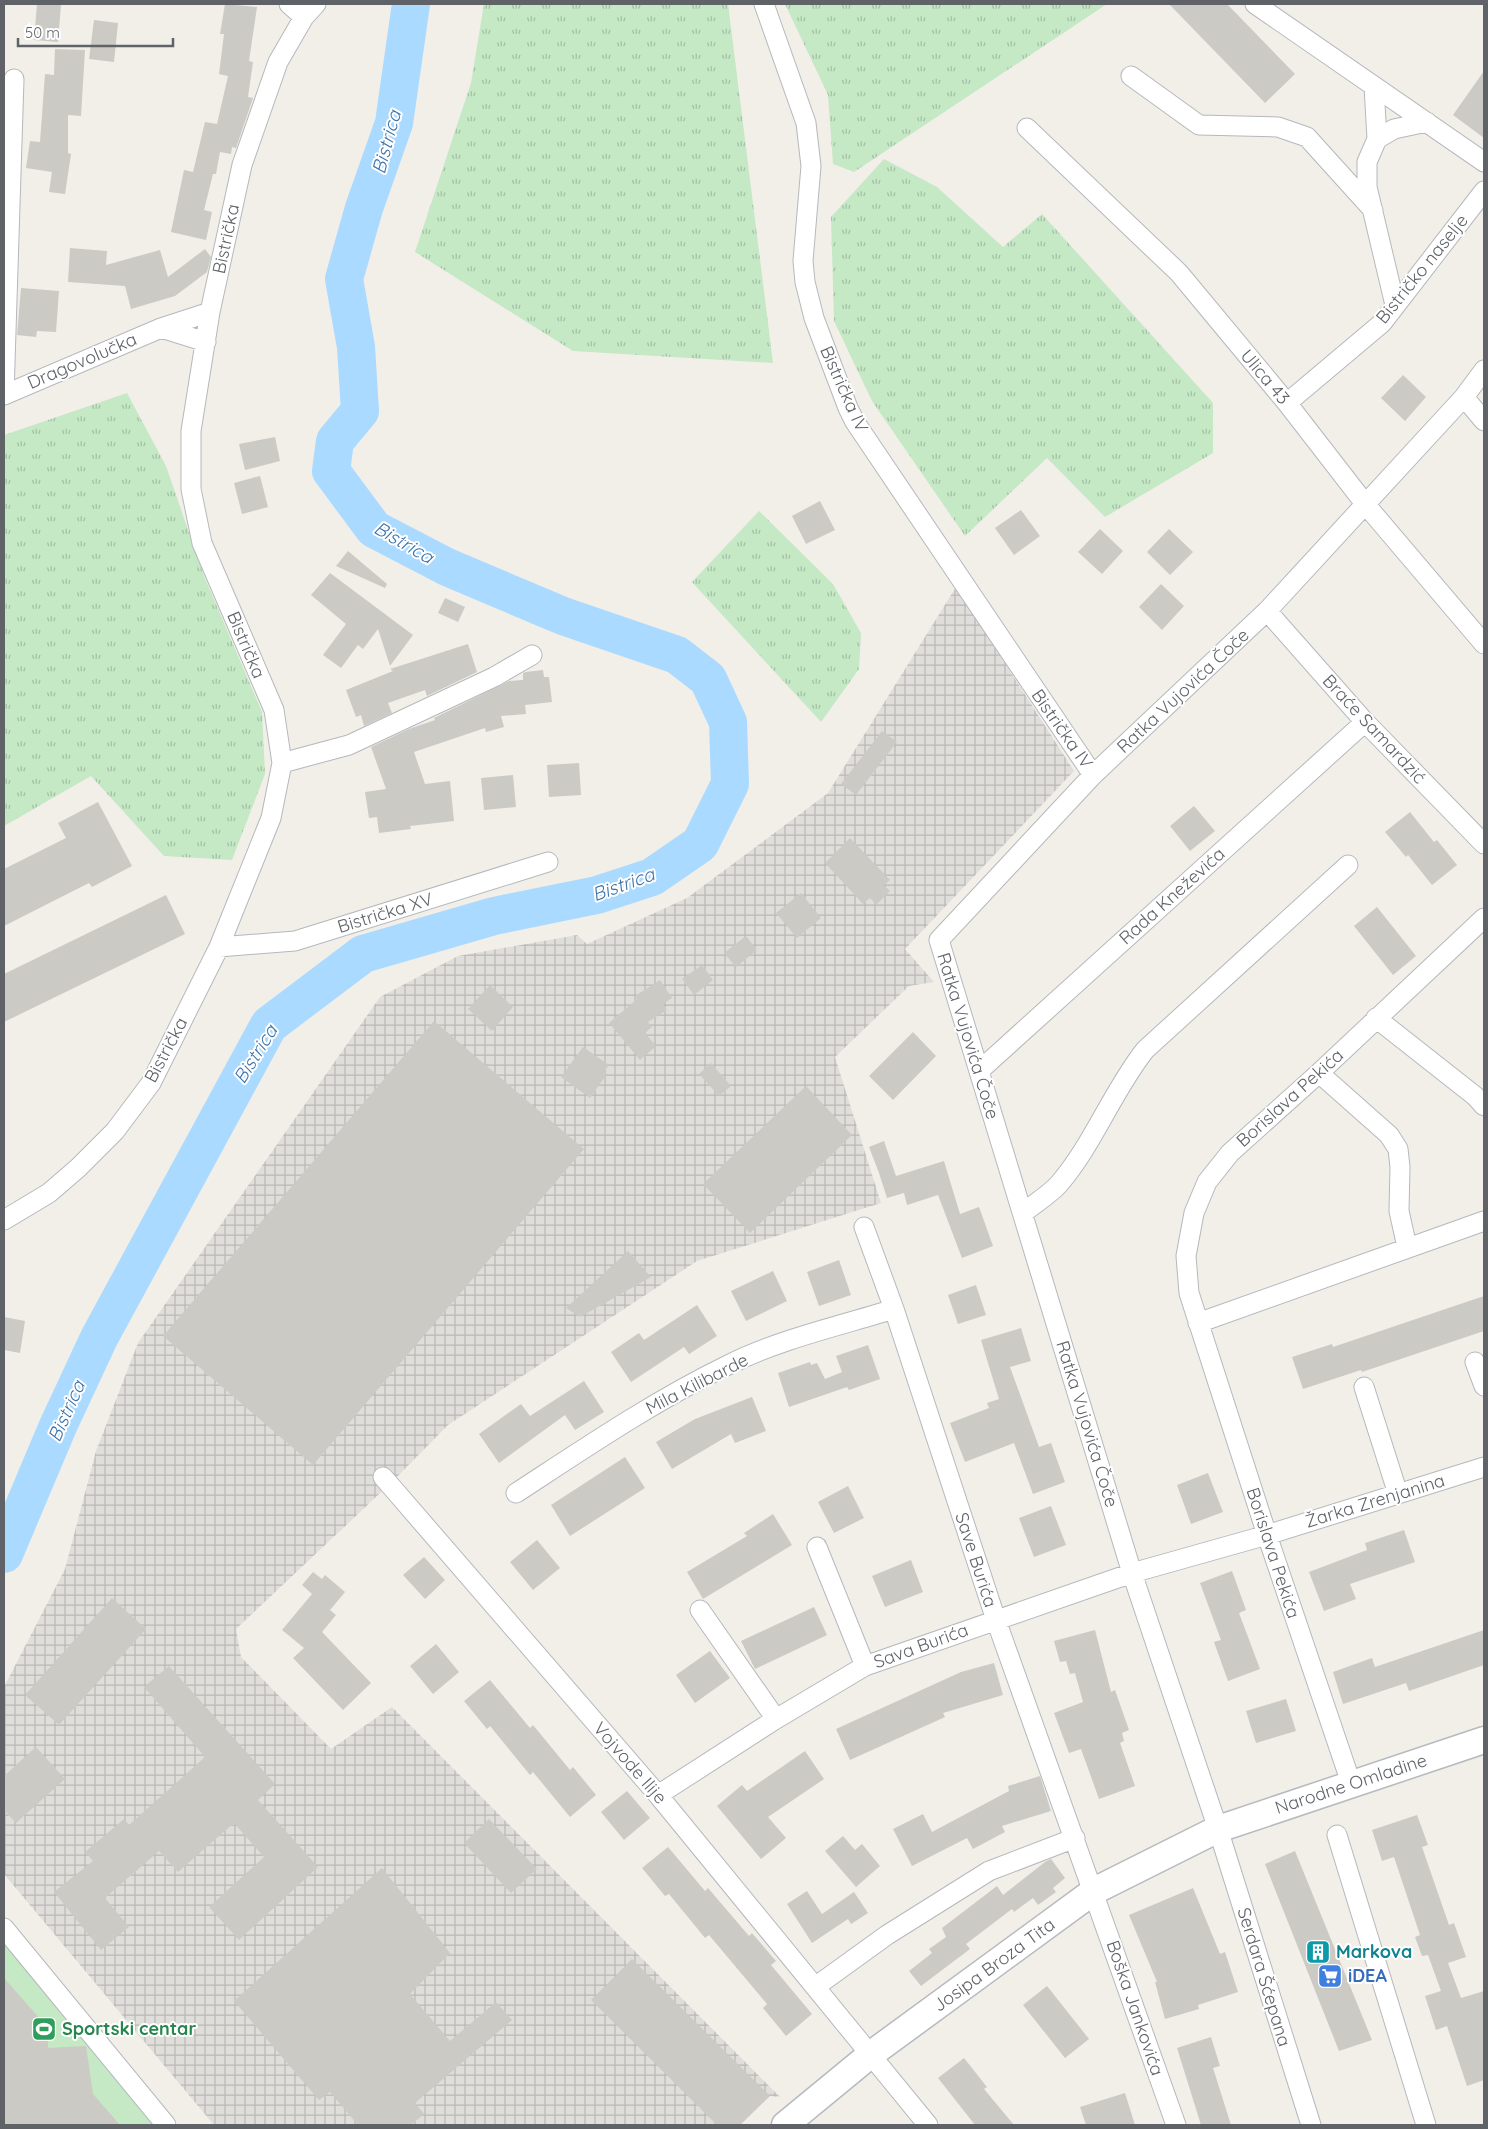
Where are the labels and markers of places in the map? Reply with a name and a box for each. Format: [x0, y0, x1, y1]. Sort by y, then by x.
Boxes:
building icon: Markova [1305, 1939, 1331, 1965]
place label: Markova [1336, 1940, 1412, 1963]
supermarket icon: iDEA [1317, 1963, 1343, 1989]
place label: iDEA [1348, 1964, 1387, 1987]
sports icon: Sportski centar [31, 2016, 57, 2042]
place label: Sportski centar [62, 2017, 196, 2040]

